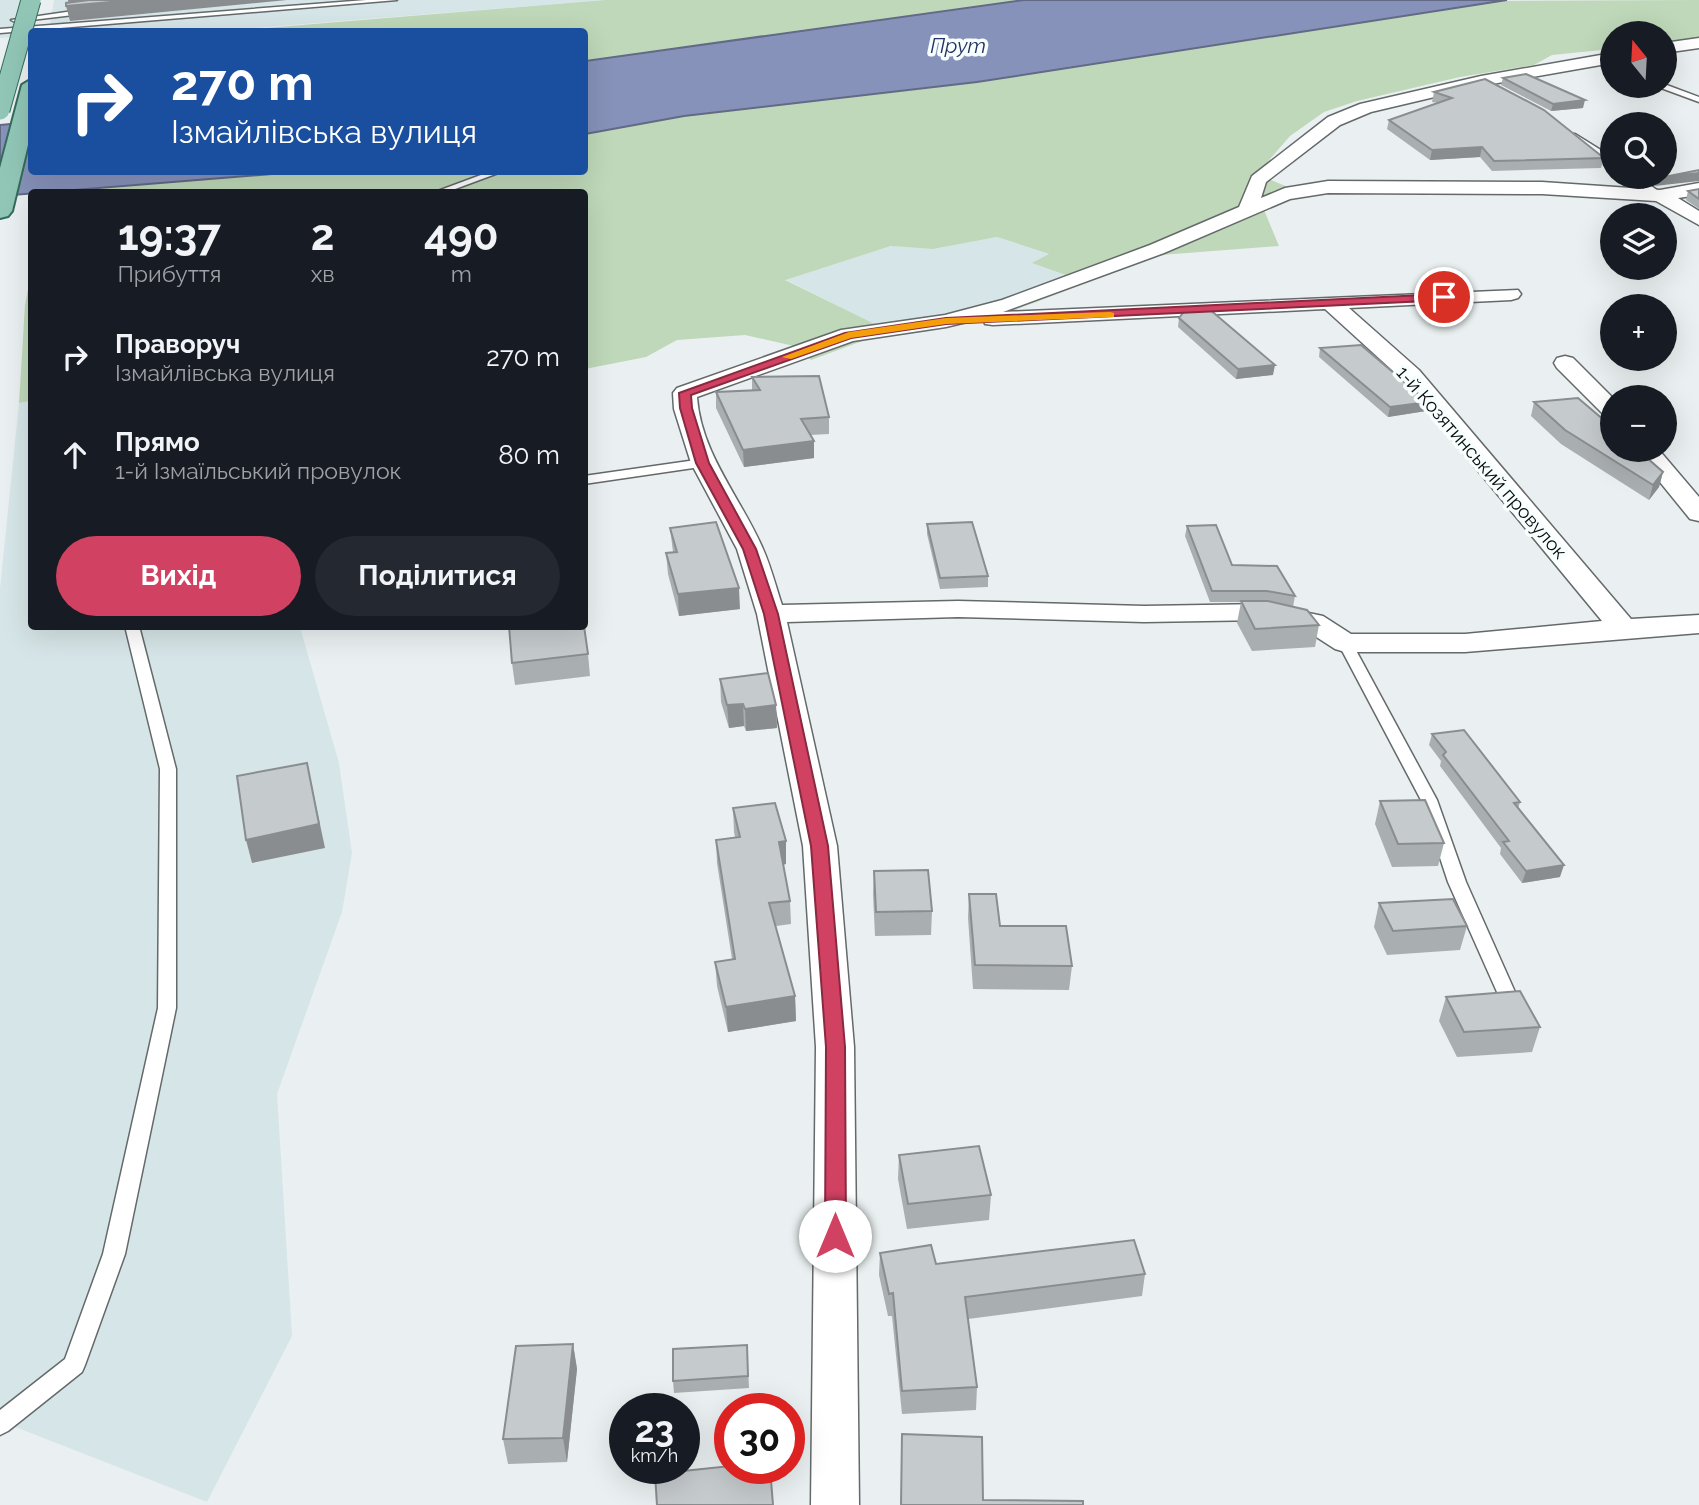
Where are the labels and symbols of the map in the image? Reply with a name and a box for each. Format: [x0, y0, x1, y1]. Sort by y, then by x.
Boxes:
north arrow [1600, 21, 1676, 98]
water label: Прут [930, 33, 986, 58]
pin [1414, 267, 1474, 327]
street label: 1-й Козятинський провулок [1392, 361, 1572, 563]
position arrow [798, 1199, 872, 1273]
speed limit sign: 30 [714, 1393, 805, 1484]

